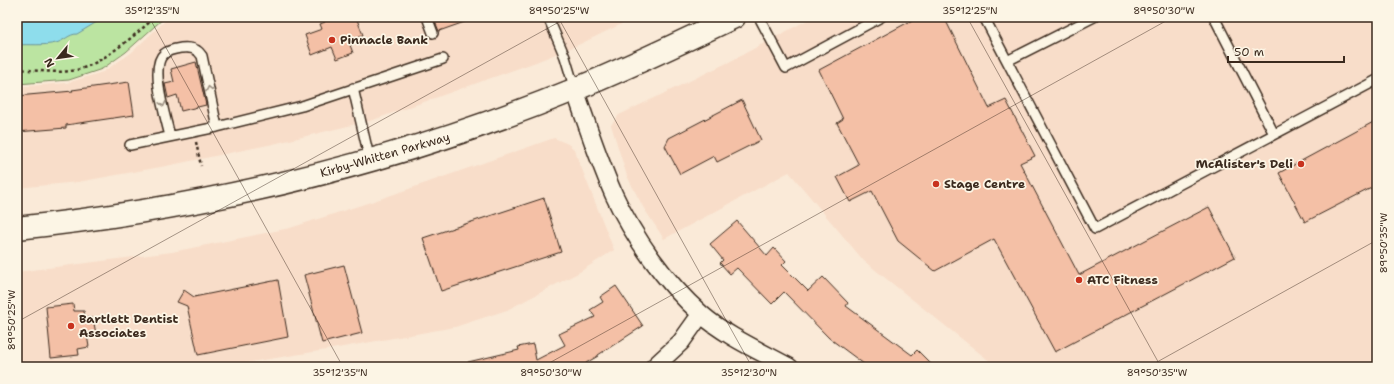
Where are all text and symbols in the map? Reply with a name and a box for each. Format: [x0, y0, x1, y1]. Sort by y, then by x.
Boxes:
text: 35°12'35"N [124, 4, 180, 17]
text: 89°50'25"W [529, 4, 590, 17]
text: 35°12'25"N [942, 4, 998, 17]
text: 89°50'30"W [1133, 4, 1195, 17]
place label: Pinnacle Bank [340, 32, 428, 48]
marker: Pinnacle Bank [327, 35, 337, 45]
north arrow [38, 38, 78, 78]
scale bar [1228, 38, 1344, 64]
text: 50 m [1234, 44, 1264, 60]
text: N [41, 55, 58, 70]
one-way arrow [206, 86, 214, 92]
one-way arrow [158, 101, 166, 108]
street label: Kirby-Whitten Parkway [318, 129, 452, 181]
place label: McAlister's Deli [1196, 156, 1293, 172]
marker: McAlister's Deli [1296, 159, 1306, 169]
place label: Stage Centre [944, 176, 1025, 192]
marker: Stage Centre [931, 179, 941, 189]
text: 89°50'35"W [1377, 212, 1390, 273]
place label: ATC Fitness [1087, 272, 1158, 288]
marker: ATC Fitness [1074, 275, 1084, 285]
text: 89°50'25"W [5, 289, 18, 350]
place label: Bartlett Dentist Associates [79, 311, 178, 341]
marker: Bartlett Dentist Associates [66, 321, 76, 331]
text: 35°12'35"N [312, 366, 368, 379]
text: 89°50'30"W [520, 366, 582, 379]
text: 35°12'30"N [721, 366, 777, 379]
text: 89°50'35"W [1127, 366, 1188, 379]

